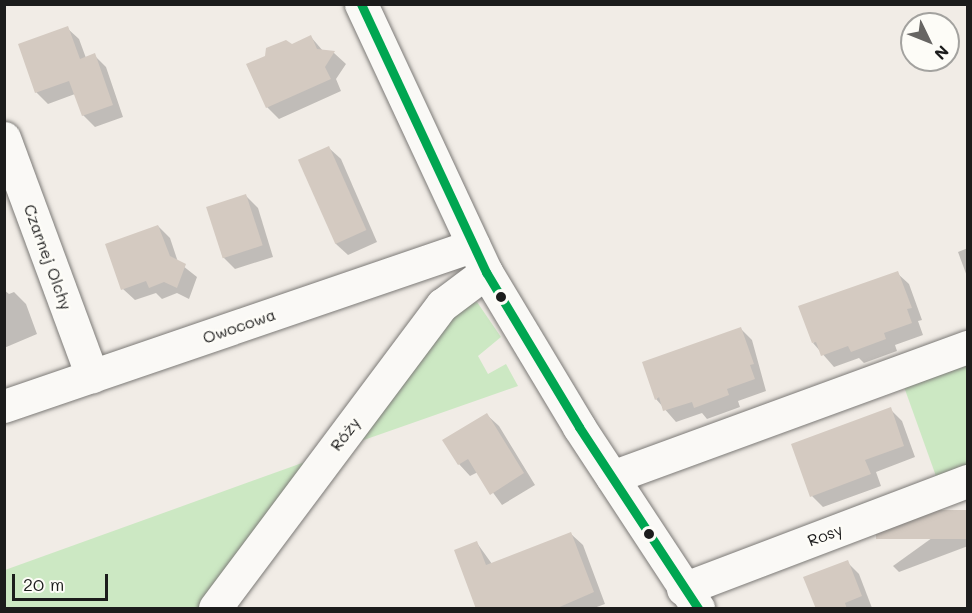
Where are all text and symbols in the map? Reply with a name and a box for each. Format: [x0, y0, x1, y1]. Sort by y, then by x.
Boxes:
north arrow [900, 12, 960, 72]
text: N [930, 42, 954, 65]
street label: Czarnej Olchy [20, 202, 76, 312]
unlabelled marker [495, 291, 507, 303]
street label: Owocowa [200, 305, 278, 347]
street label: Róży [326, 413, 364, 455]
street label: Rosy [805, 520, 845, 550]
unlabelled marker [643, 528, 655, 540]
scale bar [15, 562, 111, 600]
text: 20 m [23, 572, 64, 596]

